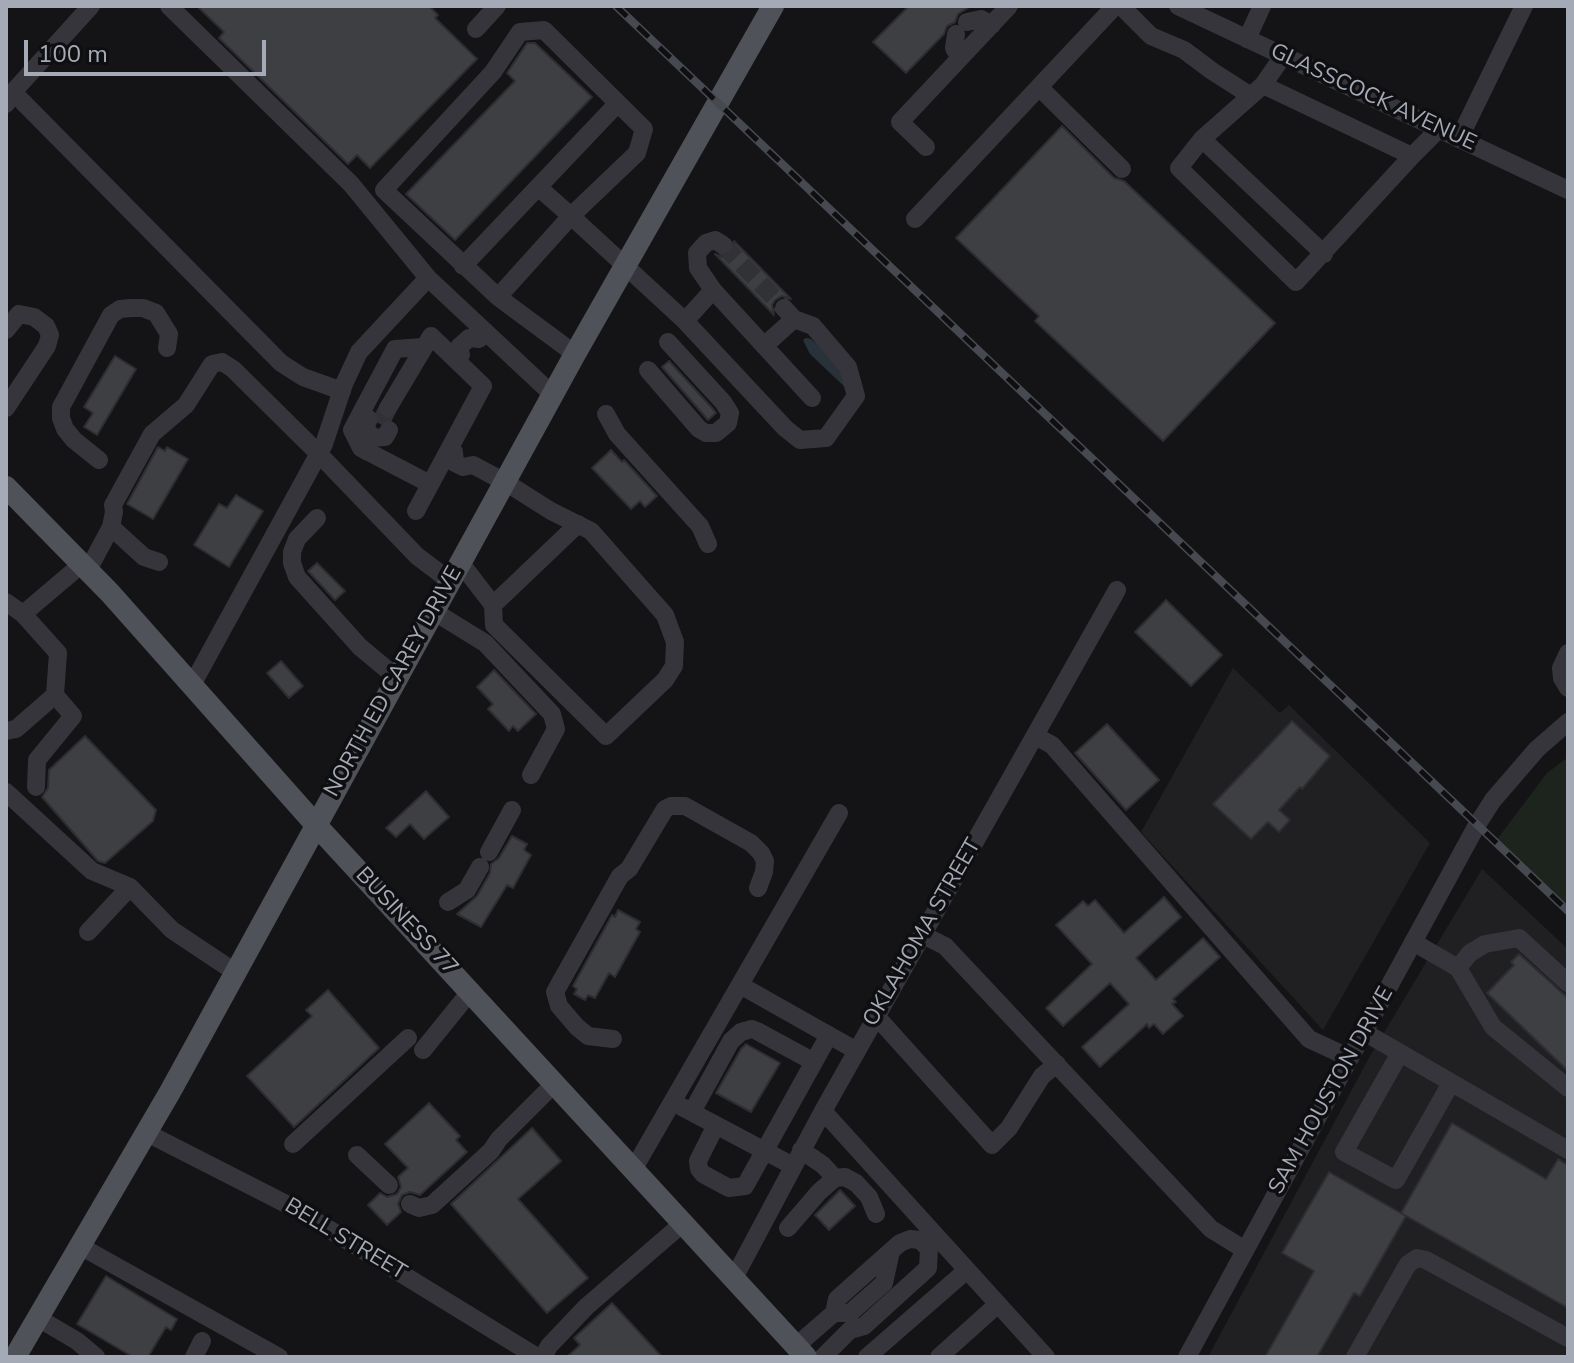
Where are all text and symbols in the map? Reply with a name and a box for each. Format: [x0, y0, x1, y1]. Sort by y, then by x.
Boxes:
scale bar [28, 24, 270, 74]
text: 100 m [38, 38, 108, 70]
street label: GLASSCOCK AVENUE [1266, 39, 1480, 157]
street label: NORTH ED CAREY DRIVE [320, 562, 468, 802]
street label: OKLAHOMA STREET [859, 835, 987, 1031]
street label: BUSINESS 77 [349, 863, 463, 981]
street label: SAM HOUSTON DRIVE [1264, 983, 1400, 1199]
street label: BELL STREET [279, 1193, 411, 1287]

